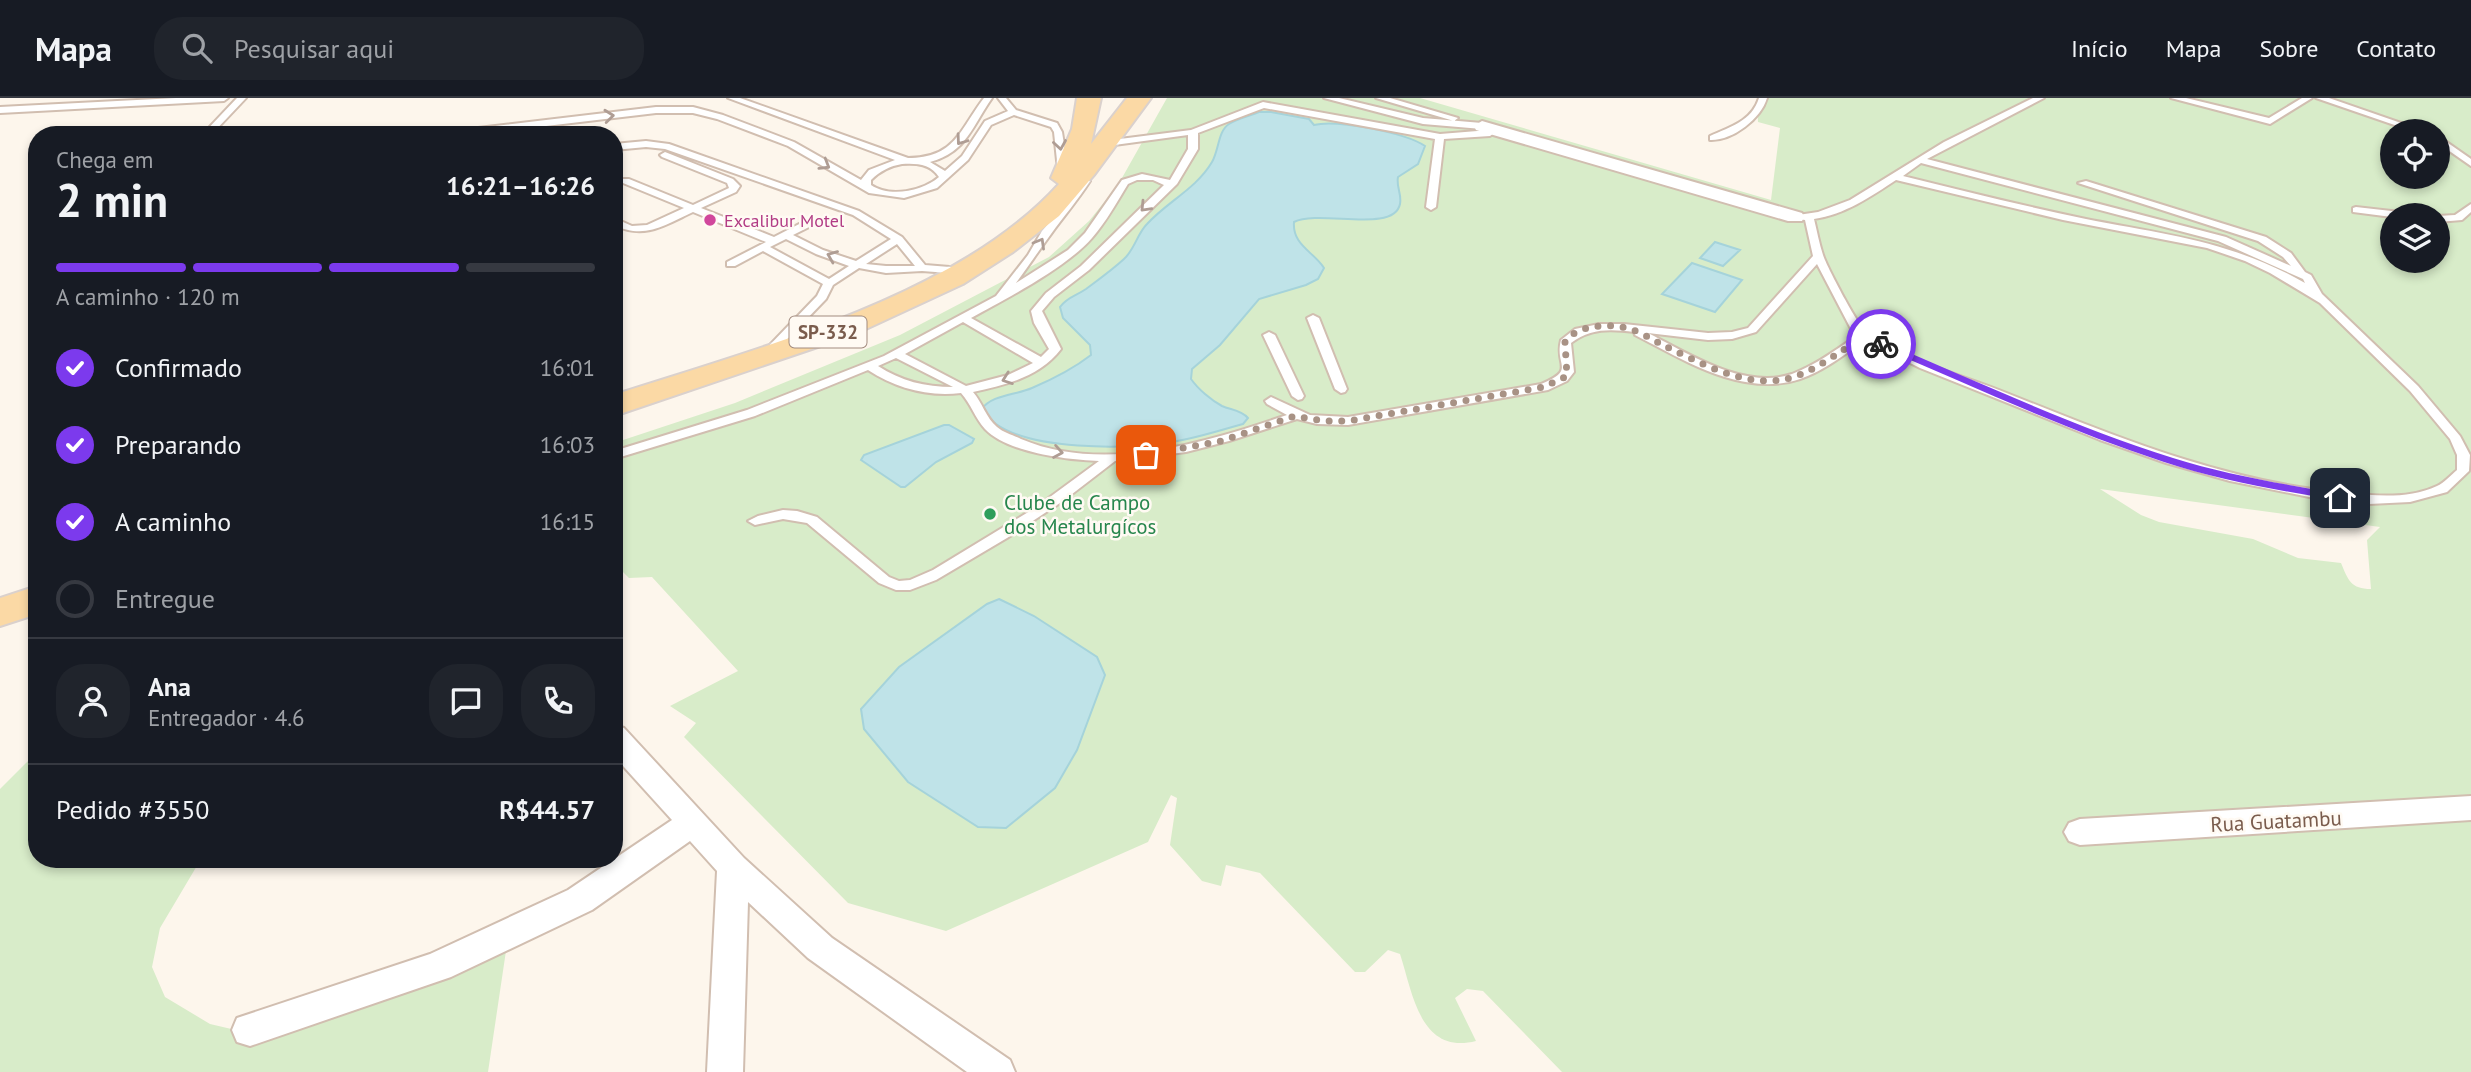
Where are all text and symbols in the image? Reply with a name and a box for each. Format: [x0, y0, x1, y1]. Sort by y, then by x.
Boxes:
search box [154, 17, 644, 80]
text: Mapa [35, 27, 112, 70]
icon: search [178, 29, 216, 67]
text: Pesquisar aqui [234, 32, 394, 65]
text: Início [2071, 33, 2128, 64]
text: Mapa [2166, 33, 2221, 64]
text: Sobre [2259, 33, 2318, 64]
text: Contato [2356, 33, 2436, 64]
one-way arrow [604, 108, 615, 123]
map controls [2380, 119, 2450, 273]
button: locate [2380, 119, 2450, 189]
one-way arrow [957, 132, 969, 145]
one-way arrow [1052, 139, 1067, 151]
text: Chega em [56, 145, 153, 174]
one-way arrow [817, 156, 830, 169]
text: 16:21–16:26 [446, 169, 595, 202]
text: 2 min [56, 170, 168, 230]
one-way arrow [1141, 199, 1154, 212]
button: layers [2380, 203, 2450, 273]
place label: Excalibur Motel [724, 209, 845, 232]
marker: Excalibur Motel [702, 212, 718, 228]
one-way arrow [1032, 238, 1045, 251]
one-way arrow [827, 251, 839, 265]
text: A caminho · 120 m [56, 282, 240, 311]
courier [1846, 309, 1916, 379]
road number: SP-332 [790, 316, 866, 348]
icon: bike [1862, 325, 1900, 363]
icon: check [56, 349, 94, 387]
text: Confirmado [115, 351, 242, 384]
text: 16:01 [540, 353, 595, 382]
one-way arrow [1002, 371, 1014, 385]
pin [1116, 425, 1176, 485]
icon: check [56, 426, 94, 464]
text: Preparando [115, 428, 242, 461]
text: 16:03 [540, 430, 595, 459]
icon: bag [1127, 436, 1165, 474]
one-way arrow [1052, 444, 1064, 459]
pin [2310, 468, 2370, 528]
icon: home [2321, 479, 2359, 517]
place label: Clube de Campo dos Metalurgícos [1004, 489, 1156, 540]
icon: check [56, 503, 94, 541]
text: A caminho [115, 505, 231, 538]
marker: Clube de Campo dos Metalurgícos [982, 506, 998, 522]
text: 16:15 [540, 507, 595, 536]
text: Entregue [115, 582, 215, 615]
button: person [56, 664, 130, 738]
button: chat [429, 664, 503, 738]
button: phone [521, 664, 595, 738]
text: Ana [148, 670, 191, 703]
text: Entregador · 4.6 [148, 703, 305, 732]
text: Pedido #3550 [56, 793, 209, 826]
text: R$44.57 [499, 793, 595, 826]
street label: Rua Guatambu [2210, 804, 2342, 838]

